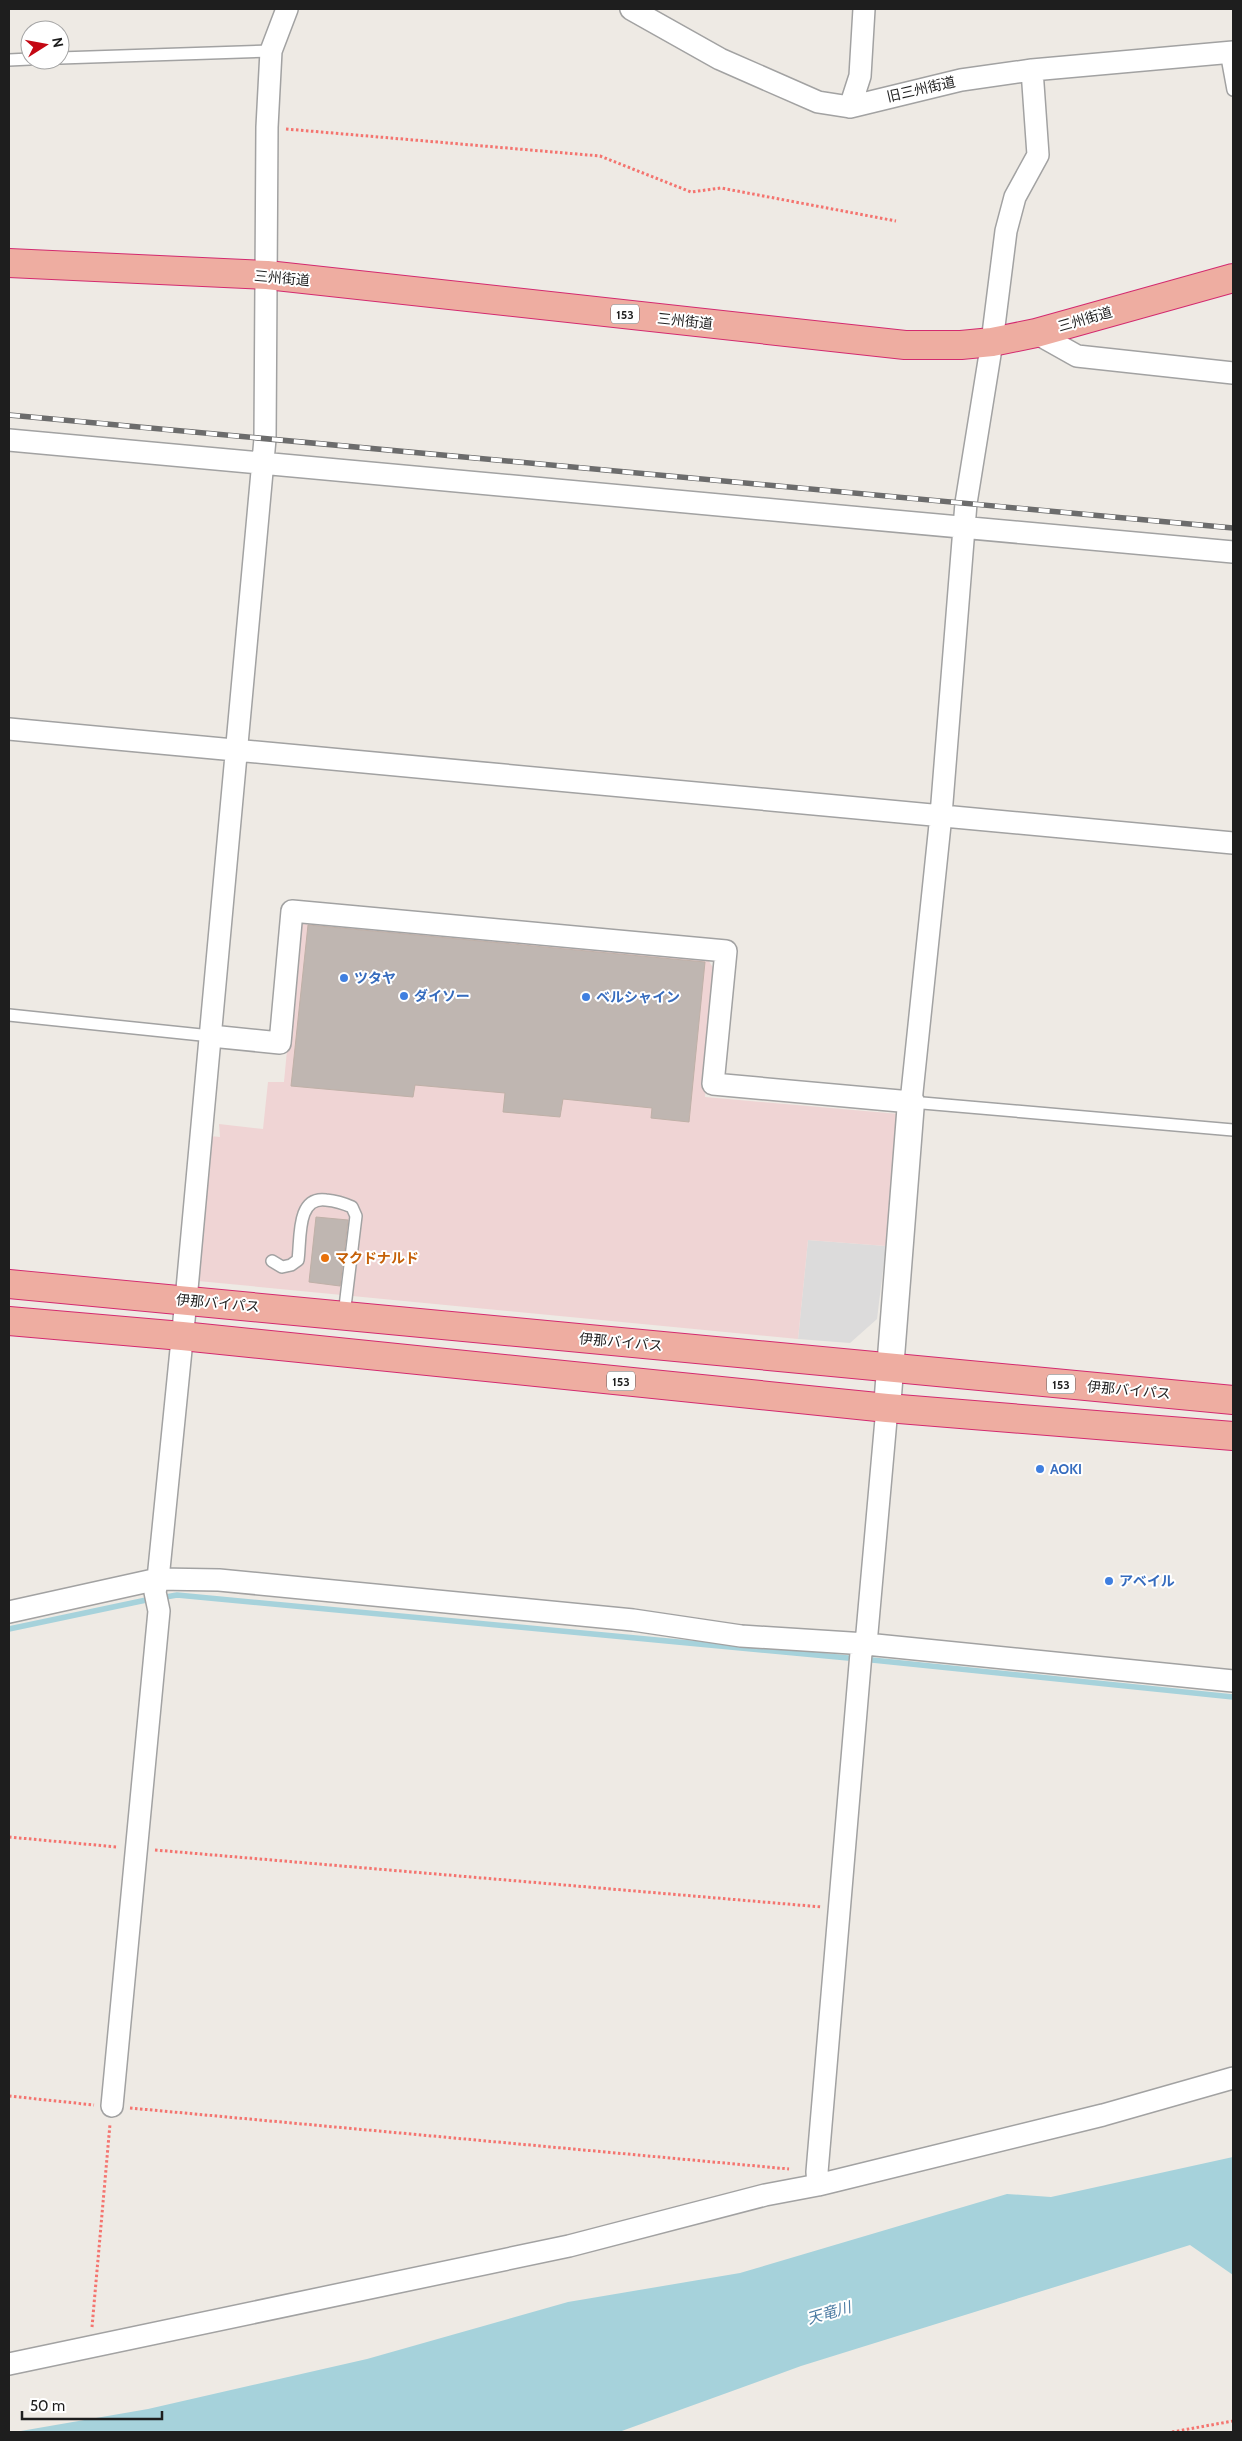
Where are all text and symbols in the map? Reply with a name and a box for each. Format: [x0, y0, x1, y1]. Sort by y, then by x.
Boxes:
north arrow [20, 20, 70, 70]
text: N [48, 36, 68, 49]
street label: 旧三州街道 [885, 72, 957, 106]
street label: 三州街道 [253, 267, 311, 289]
street label: 三州街道 [1056, 303, 1114, 335]
road number: 153 [611, 304, 639, 324]
street label: 三州街道 [656, 309, 714, 333]
place label: ツタヤ [354, 969, 396, 987]
marker: ツタヤ [338, 972, 350, 984]
place label: ダイソー [414, 987, 470, 1005]
place label: ベルシャイン [596, 988, 680, 1006]
marker: ダイソー [398, 990, 410, 1002]
marker: ベルシャイン [580, 991, 592, 1003]
place label: マクドナルド [335, 1249, 419, 1267]
marker: マクドナルド [319, 1252, 331, 1264]
street label: 伊那バイパス [176, 1290, 260, 1316]
street label: 伊那バイパス [579, 1329, 663, 1355]
road number: 153 [607, 1372, 635, 1390]
road number: 153 [1047, 1375, 1075, 1394]
street label: 伊那バイパス [1087, 1377, 1171, 1403]
place label: AOKI [1050, 1460, 1082, 1478]
marker: AOKI [1034, 1463, 1046, 1475]
place label: アベイル [1119, 1572, 1175, 1590]
marker: アベイル [1103, 1575, 1115, 1587]
water label: 天竜川 [805, 2298, 855, 2328]
scale bar [22, 2388, 162, 2420]
text: 50 m [30, 2397, 65, 2415]

